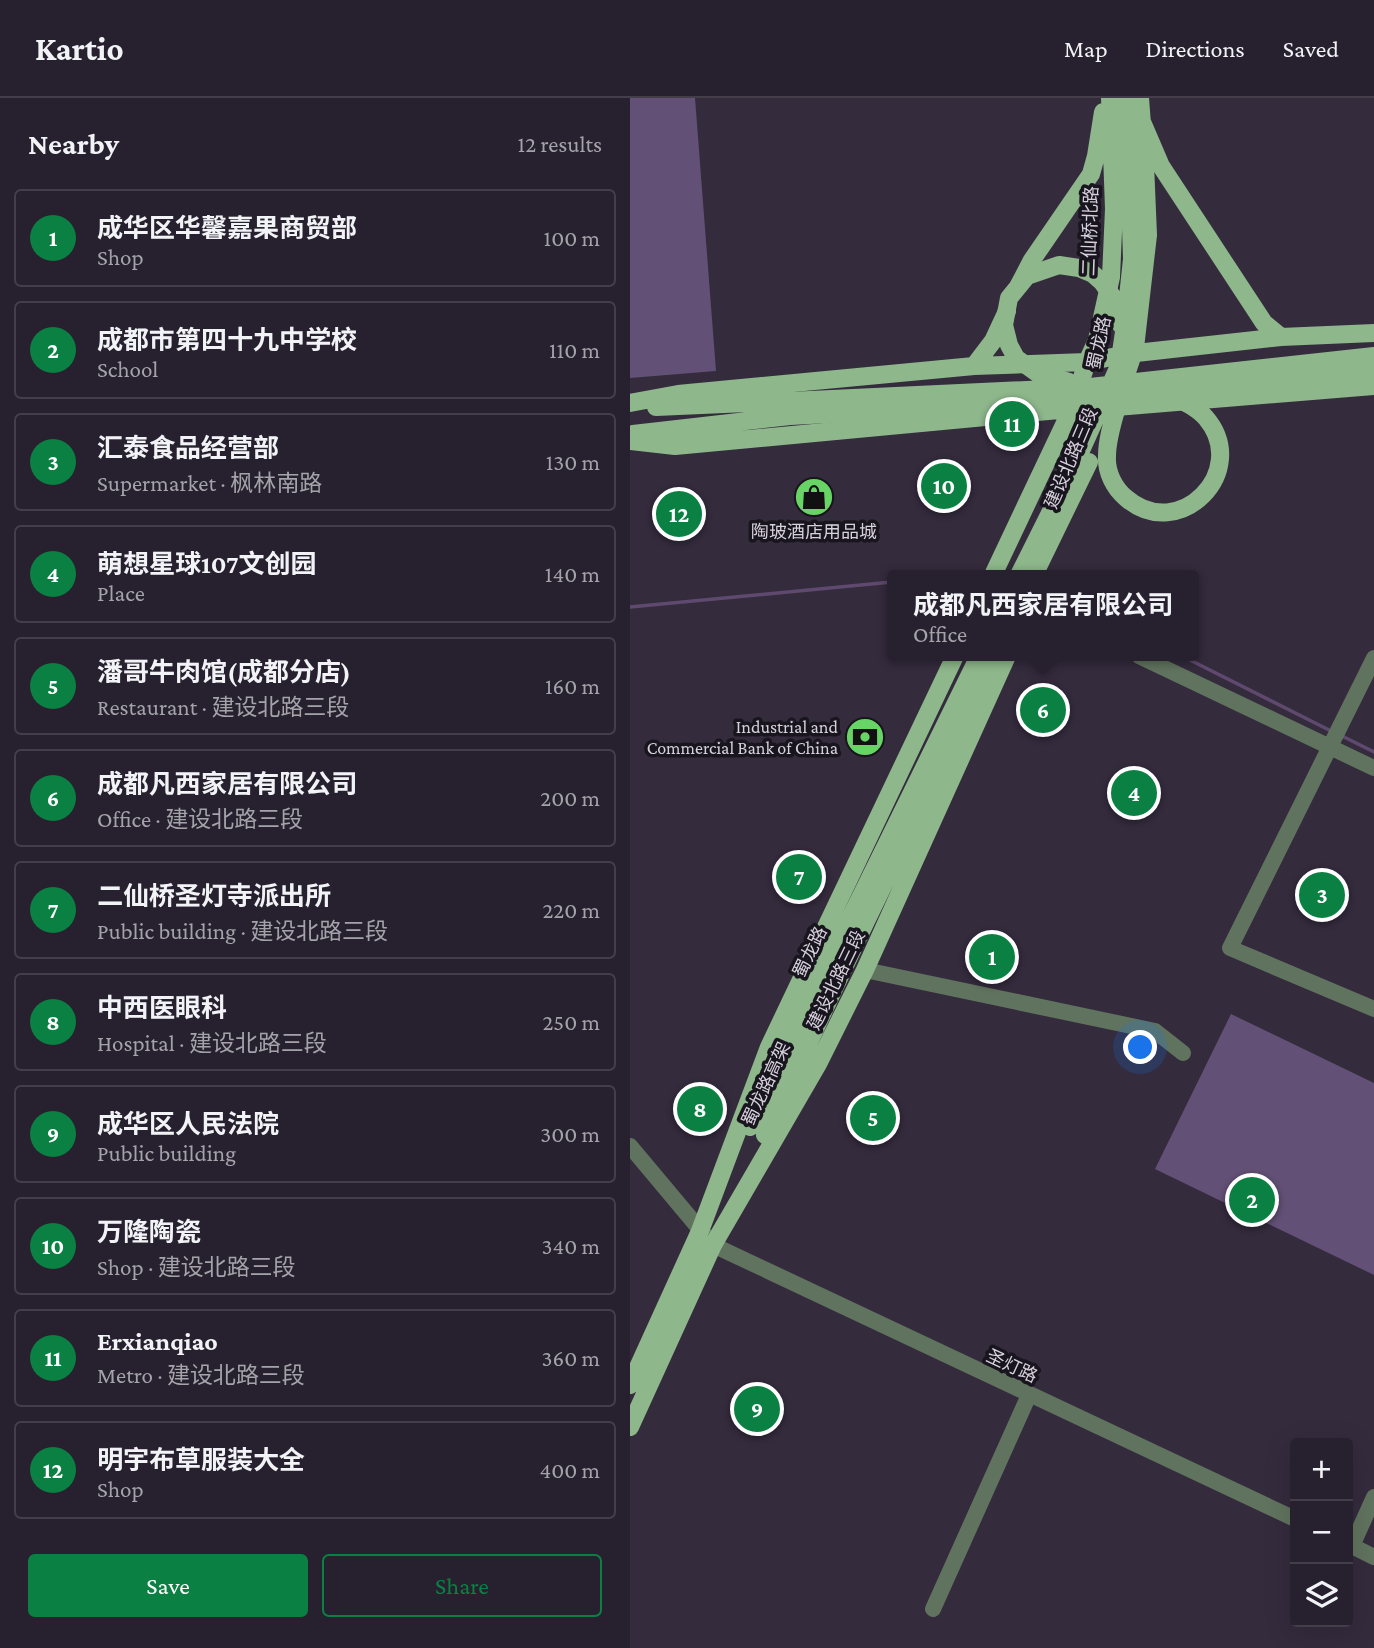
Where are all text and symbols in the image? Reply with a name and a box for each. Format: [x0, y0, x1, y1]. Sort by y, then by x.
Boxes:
text: Kartio [35, 30, 124, 67]
text: Map [1064, 35, 1108, 62]
text: Directions [1146, 35, 1245, 62]
text: Saved [1283, 35, 1339, 62]
text: Nearby [28, 127, 119, 160]
text: 12 results [518, 131, 602, 157]
street label: 二仙桥北路 [1078, 186, 1102, 276]
text: 成华区华馨嘉果商贸部 [97, 214, 357, 243]
text: 1 [49, 225, 57, 251]
text: 100 m [544, 225, 600, 251]
text: Shop [97, 244, 144, 270]
street label: 蜀龙路 [1084, 315, 1114, 371]
text: 成都市第四十九中学校 [97, 326, 357, 355]
text: 2 [47, 337, 59, 363]
text: 110 m [549, 337, 600, 363]
text: School [97, 356, 158, 382]
pin: 11 [989, 398, 1035, 450]
street label: 建设北路三段 [1041, 404, 1101, 512]
text: 汇泰食品经营部 [97, 434, 279, 463]
text: 3 [47, 449, 59, 475]
text: 130 m [546, 449, 600, 475]
pin: 10 [921, 460, 967, 512]
text: Supermarket · 枫林南路 [97, 470, 322, 496]
shop icon: 陶玻酒店用品城 [793, 476, 835, 518]
pin: 12 [656, 488, 702, 540]
place label: 陶玻酒店用品城 [751, 522, 877, 542]
text: 萌想星球107文创园 [97, 550, 316, 579]
text: 4 [47, 561, 59, 587]
text: 140 m [545, 561, 600, 587]
popup [887, 570, 1199, 661]
text: Place [97, 580, 145, 606]
text: 成都凡西家居有限公司 [913, 591, 1173, 620]
text: Office [913, 621, 967, 647]
text: 潘哥牛肉馆(成都分店) [97, 658, 351, 687]
text: 5 [47, 673, 59, 699]
text: 160 m [545, 673, 600, 699]
pin: 6 [1020, 684, 1066, 736]
text: Restaurant · 建设北路三段 [97, 694, 349, 720]
bank icon: Industrial and Commercial Bank of China [844, 716, 886, 758]
place label: Industrial and Commercial Bank of China [647, 717, 839, 758]
pin: 4 [1111, 767, 1157, 819]
text: 成都凡西家居有限公司 [97, 770, 357, 799]
text: 6 [47, 785, 59, 811]
text: 200 m [540, 785, 600, 811]
text: Office · 建设北路三段 [97, 806, 303, 832]
pin: 7 [776, 851, 822, 903]
pin: 3 [1299, 869, 1345, 921]
text: 二仙桥圣灯寺派出所 [97, 882, 331, 911]
text: 7 [47, 897, 59, 923]
text: 220 m [542, 897, 600, 923]
text: Public building · 建设北路三段 [97, 918, 388, 944]
street label: 蜀龙路 [789, 923, 831, 981]
street label: 建设北路三段 [803, 927, 869, 1033]
pin: 1 [969, 931, 1015, 983]
text: 中西医眼科 [97, 994, 227, 1023]
text: 8 [46, 1009, 60, 1035]
text: 250 m [542, 1009, 600, 1035]
text: Hospital · 建设北路三段 [97, 1030, 327, 1056]
your location [1123, 1030, 1157, 1064]
street label: 蜀龙路高架 [738, 1039, 794, 1129]
pin: 8 [677, 1083, 723, 1135]
pin: 5 [850, 1092, 896, 1144]
text: 成华区人民法院 [97, 1110, 279, 1139]
text: 9 [47, 1121, 59, 1147]
text: 300 m [540, 1121, 600, 1147]
text: Public building [97, 1140, 236, 1166]
pin: 2 [1229, 1174, 1275, 1226]
text: 万隆陶瓷 [97, 1218, 201, 1247]
text: 10 [42, 1233, 64, 1259]
text: 340 m [542, 1233, 600, 1259]
text: Shop · 建设北路三段 [97, 1254, 296, 1280]
text: Erxianqiao [97, 1327, 218, 1356]
text: 11 [44, 1345, 62, 1371]
text: 360 m [542, 1345, 600, 1371]
street label: 圣灯路 [983, 1346, 1041, 1386]
text: Metro · 建设北路三段 [97, 1362, 305, 1388]
pin: 9 [734, 1383, 780, 1435]
map controls [1290, 1438, 1353, 1627]
button: + [1290, 1438, 1353, 1501]
text: 明宇布草服装大全 [97, 1446, 305, 1475]
text: 12 [43, 1457, 63, 1483]
text: 400 m [539, 1457, 600, 1483]
text: Shop [97, 1476, 144, 1502]
button: − [1290, 1501, 1353, 1564]
button: Save [28, 1554, 308, 1617]
button: Share [322, 1554, 602, 1617]
button: layers [1290, 1564, 1353, 1627]

